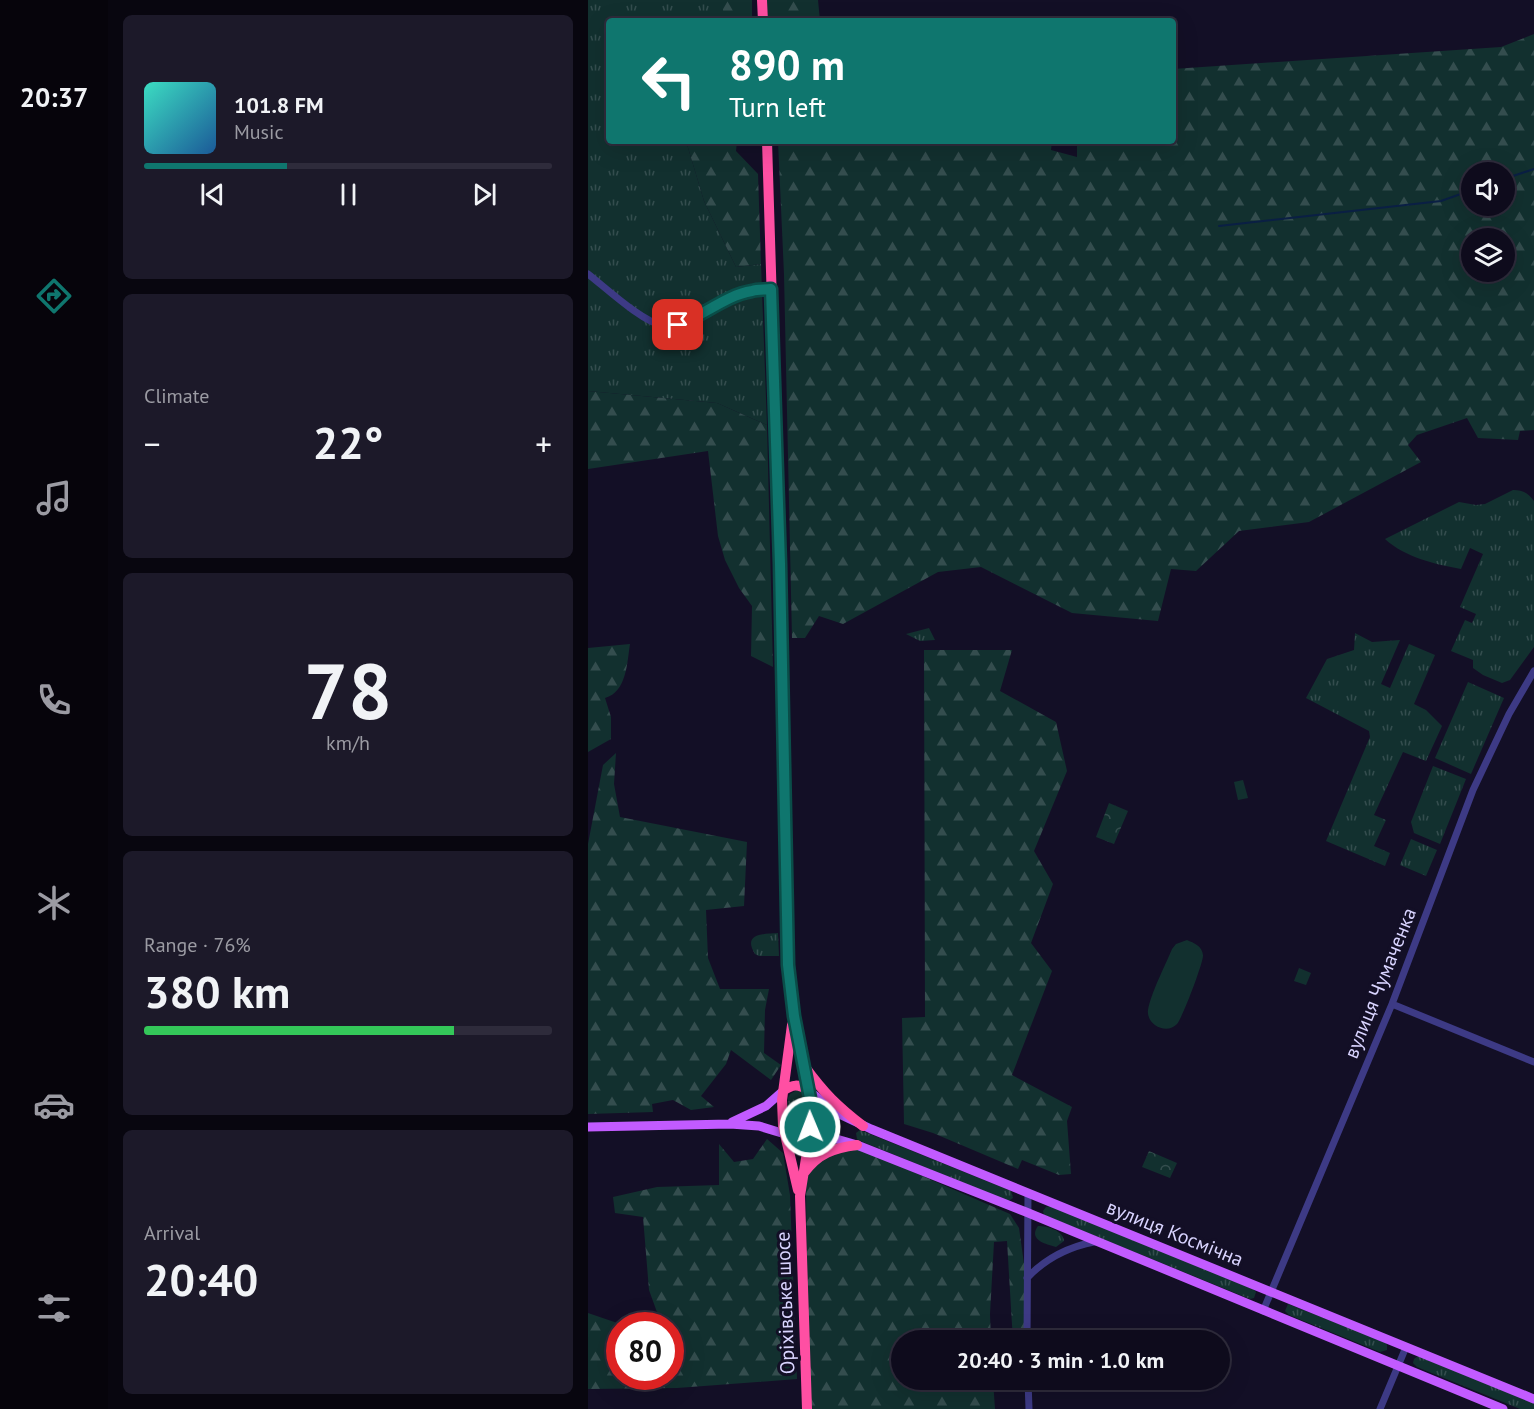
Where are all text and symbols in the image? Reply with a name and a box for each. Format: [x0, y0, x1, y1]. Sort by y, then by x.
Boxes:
text: 890 m [729, 37, 845, 92]
icon: left [630, 42, 708, 120]
text: 20:37 [20, 80, 88, 114]
text: Turn left [729, 90, 826, 124]
text: 101.8 FM [234, 91, 324, 119]
text: Music [234, 119, 283, 145]
map controls [1461, 162, 1515, 282]
button: sound [1461, 162, 1515, 216]
icon: previous [196, 178, 229, 211]
icon: pause [332, 178, 365, 211]
icon: next [468, 178, 501, 211]
button: layers [1461, 228, 1515, 282]
icon: directions [33, 275, 75, 317]
pin [652, 299, 703, 350]
icon: arrive [661, 308, 694, 341]
text: Climate [144, 383, 210, 409]
text: 22° [313, 413, 383, 471]
text: − [144, 422, 161, 465]
text: + [535, 422, 552, 465]
icon: music [33, 477, 75, 519]
text: 78 [304, 640, 392, 741]
icon: phone [33, 679, 75, 721]
text: km/h [326, 730, 370, 756]
icon: climate [33, 882, 75, 924]
street label: вулиця Чумаченка [1338, 904, 1422, 1062]
text: Range · 76% [144, 932, 251, 958]
text: 380 km [144, 962, 290, 1020]
icon: car [33, 1084, 75, 1126]
position arrow [778, 1095, 842, 1159]
street label: вулиця Космічна [1103, 1194, 1247, 1272]
text: Arrival [144, 1220, 200, 1246]
street label: Оріхівське шосе [770, 1231, 800, 1375]
text: 20:40 [144, 1250, 258, 1308]
icon: filters [33, 1287, 75, 1329]
speed limit sign: 80 [606, 1312, 684, 1390]
text: 20:40 · 3 min · 1.0 km [957, 1346, 1164, 1374]

